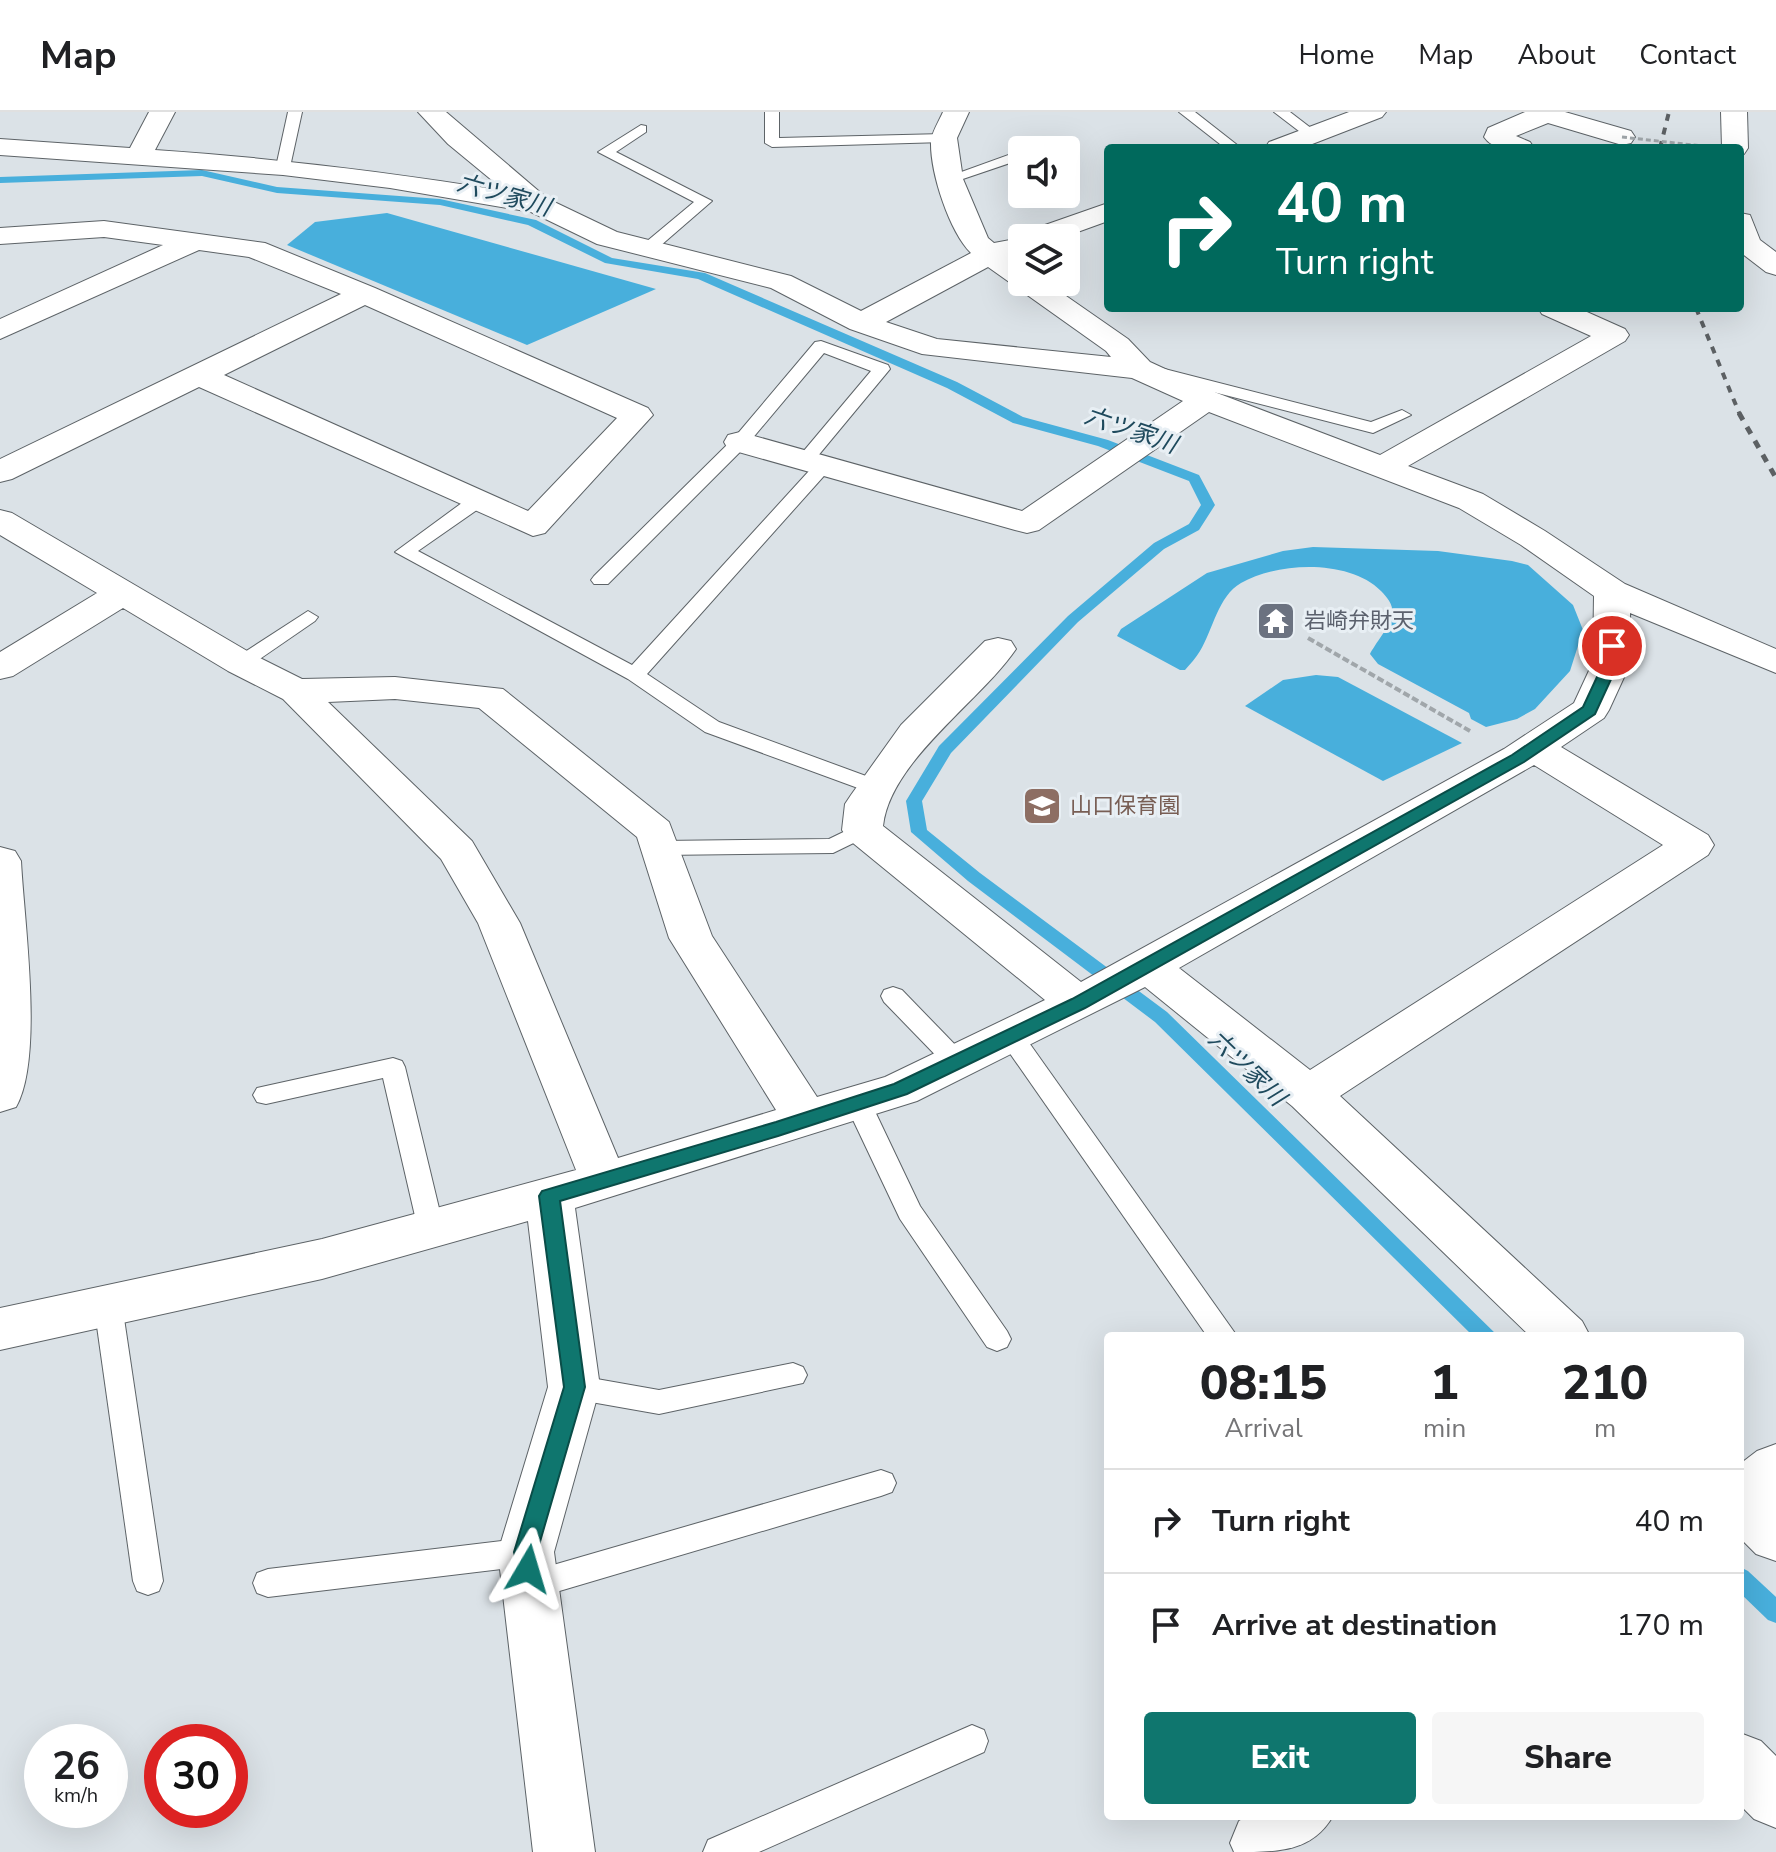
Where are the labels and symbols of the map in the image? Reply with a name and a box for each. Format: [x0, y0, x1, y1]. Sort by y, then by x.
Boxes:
water label: 六ツ家川 [453, 166, 557, 224]
water label: 六ツ家川 [1080, 399, 1184, 462]
temple icon: 岩崎弁財天 [1255, 600, 1297, 642]
place label: 岩崎弁財天 [1304, 606, 1414, 636]
pin [1578, 612, 1646, 680]
school or university icon: 山口保育園 [1021, 785, 1063, 827]
place label: 山口保育園 [1070, 791, 1180, 821]
water label: 六ツ家川 [1201, 1023, 1295, 1115]
position arrow [486, 1527, 570, 1611]
speed limit sign: 30 [144, 1724, 248, 1828]

